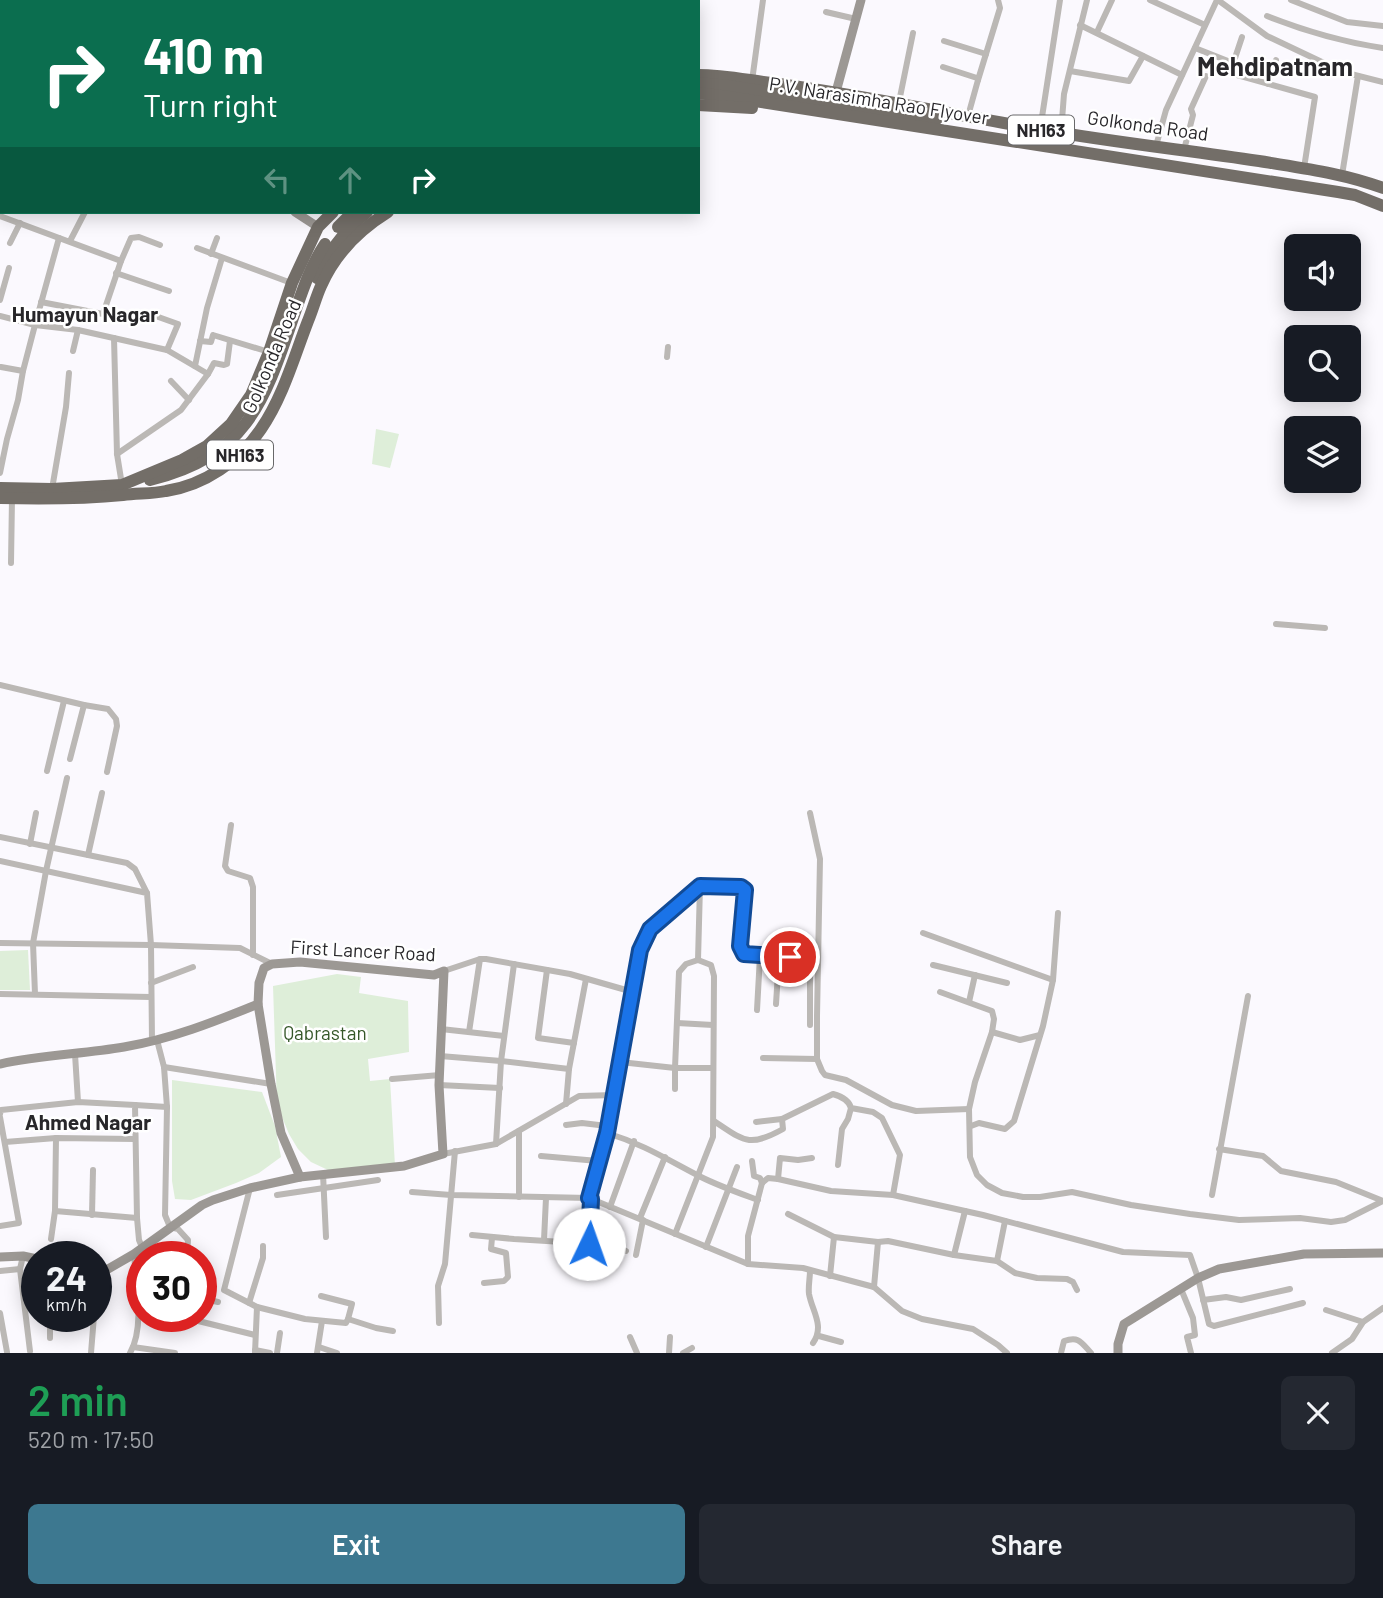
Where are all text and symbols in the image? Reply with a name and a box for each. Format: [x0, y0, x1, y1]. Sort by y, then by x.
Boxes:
text: 410 m [143, 25, 264, 84]
icon: right [28, 28, 119, 119]
district label: Mehdipatnam [1197, 50, 1353, 81]
street label: P.V. Narasimha Rao Flyover [768, 71, 991, 129]
text: Turn right [143, 85, 278, 123]
street label: Golkonda Road [1086, 105, 1210, 145]
road number: NH163 [1008, 116, 1074, 145]
icon: left [258, 161, 296, 199]
icon: ahead [331, 161, 369, 199]
icon: right [404, 161, 442, 199]
map controls [1284, 234, 1361, 493]
button: sound [1284, 234, 1361, 311]
street label: Golkonda Road [237, 295, 305, 417]
district label: Humayun Nagar [12, 301, 158, 326]
button: search [1284, 325, 1361, 402]
button: layers [1284, 416, 1361, 493]
road number: NH163 [207, 440, 273, 470]
pin [760, 927, 820, 987]
street label: First Lancer Road [290, 935, 436, 965]
icon: arrive [771, 938, 809, 976]
park label: Qabrastan [283, 1021, 367, 1044]
district label: Ahmed Nagar [25, 1109, 151, 1134]
position arrow [552, 1207, 626, 1281]
speed limit sign: 30 [126, 1241, 217, 1332]
text: 24 [46, 1256, 87, 1298]
text: km/h [46, 1293, 87, 1315]
text: 2 min [28, 1374, 128, 1424]
button: close [1281, 1376, 1355, 1450]
text: 520 m · 17:50 [28, 1425, 154, 1453]
button: Exit [28, 1504, 685, 1584]
button: Share [699, 1504, 1355, 1584]

